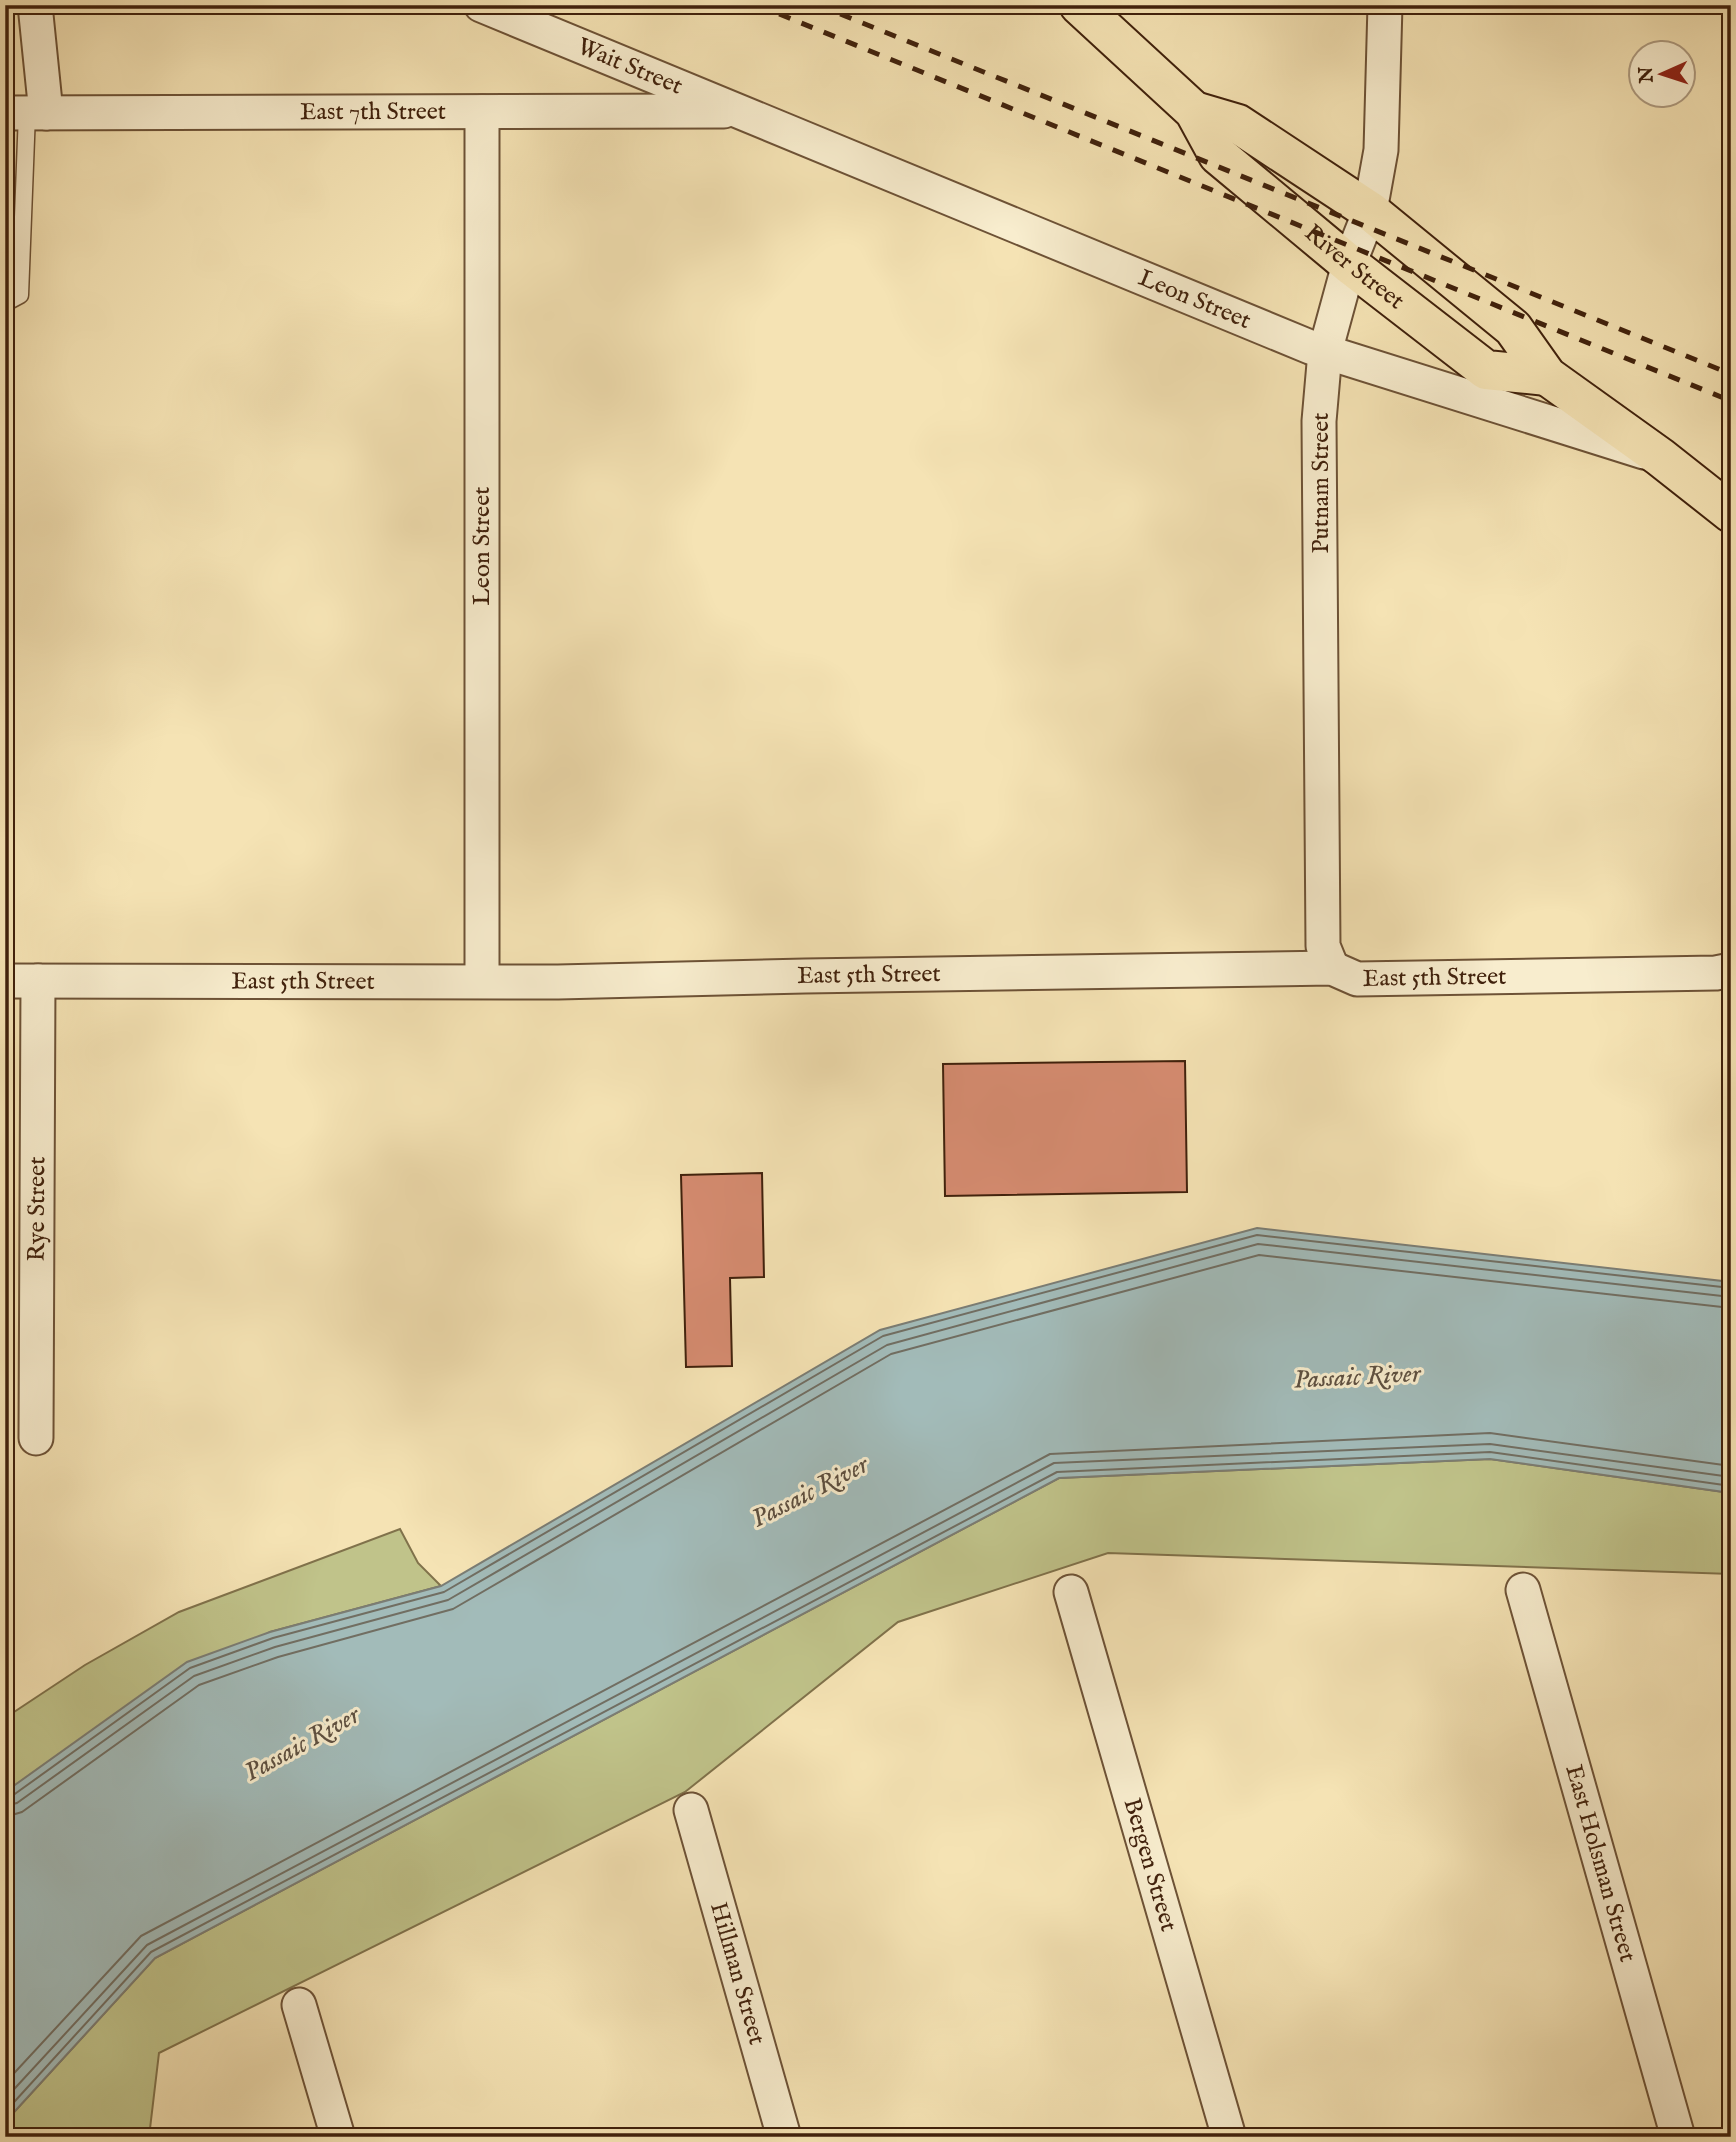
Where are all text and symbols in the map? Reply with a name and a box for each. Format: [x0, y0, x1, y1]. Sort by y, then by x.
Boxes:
street label: Wait Street [572, 31, 687, 102]
north arrow [1628, 38, 1698, 108]
text: N [1635, 65, 1659, 85]
street label: East 7th Street [300, 96, 446, 128]
street label: River Street [1298, 218, 1411, 317]
street label: Leon Street [1134, 262, 1256, 336]
street label: Putnam Street [1306, 412, 1337, 554]
street label: Leon Street [467, 487, 498, 605]
street label: East 5th Street [797, 958, 941, 992]
street label: East 5th Street [1362, 961, 1507, 994]
street label: East 5th Street [231, 966, 375, 997]
street label: Rye Street [21, 1157, 53, 1261]
water label: Passaic River [1293, 1357, 1422, 1397]
water label: Passaic River [746, 1448, 875, 1536]
water label: Passaic River [238, 1698, 367, 1789]
street label: East Holsman Street [1558, 1761, 1643, 1965]
street label: Bergen Street [1116, 1794, 1184, 1935]
street label: Hillman Street [703, 1899, 772, 2048]

